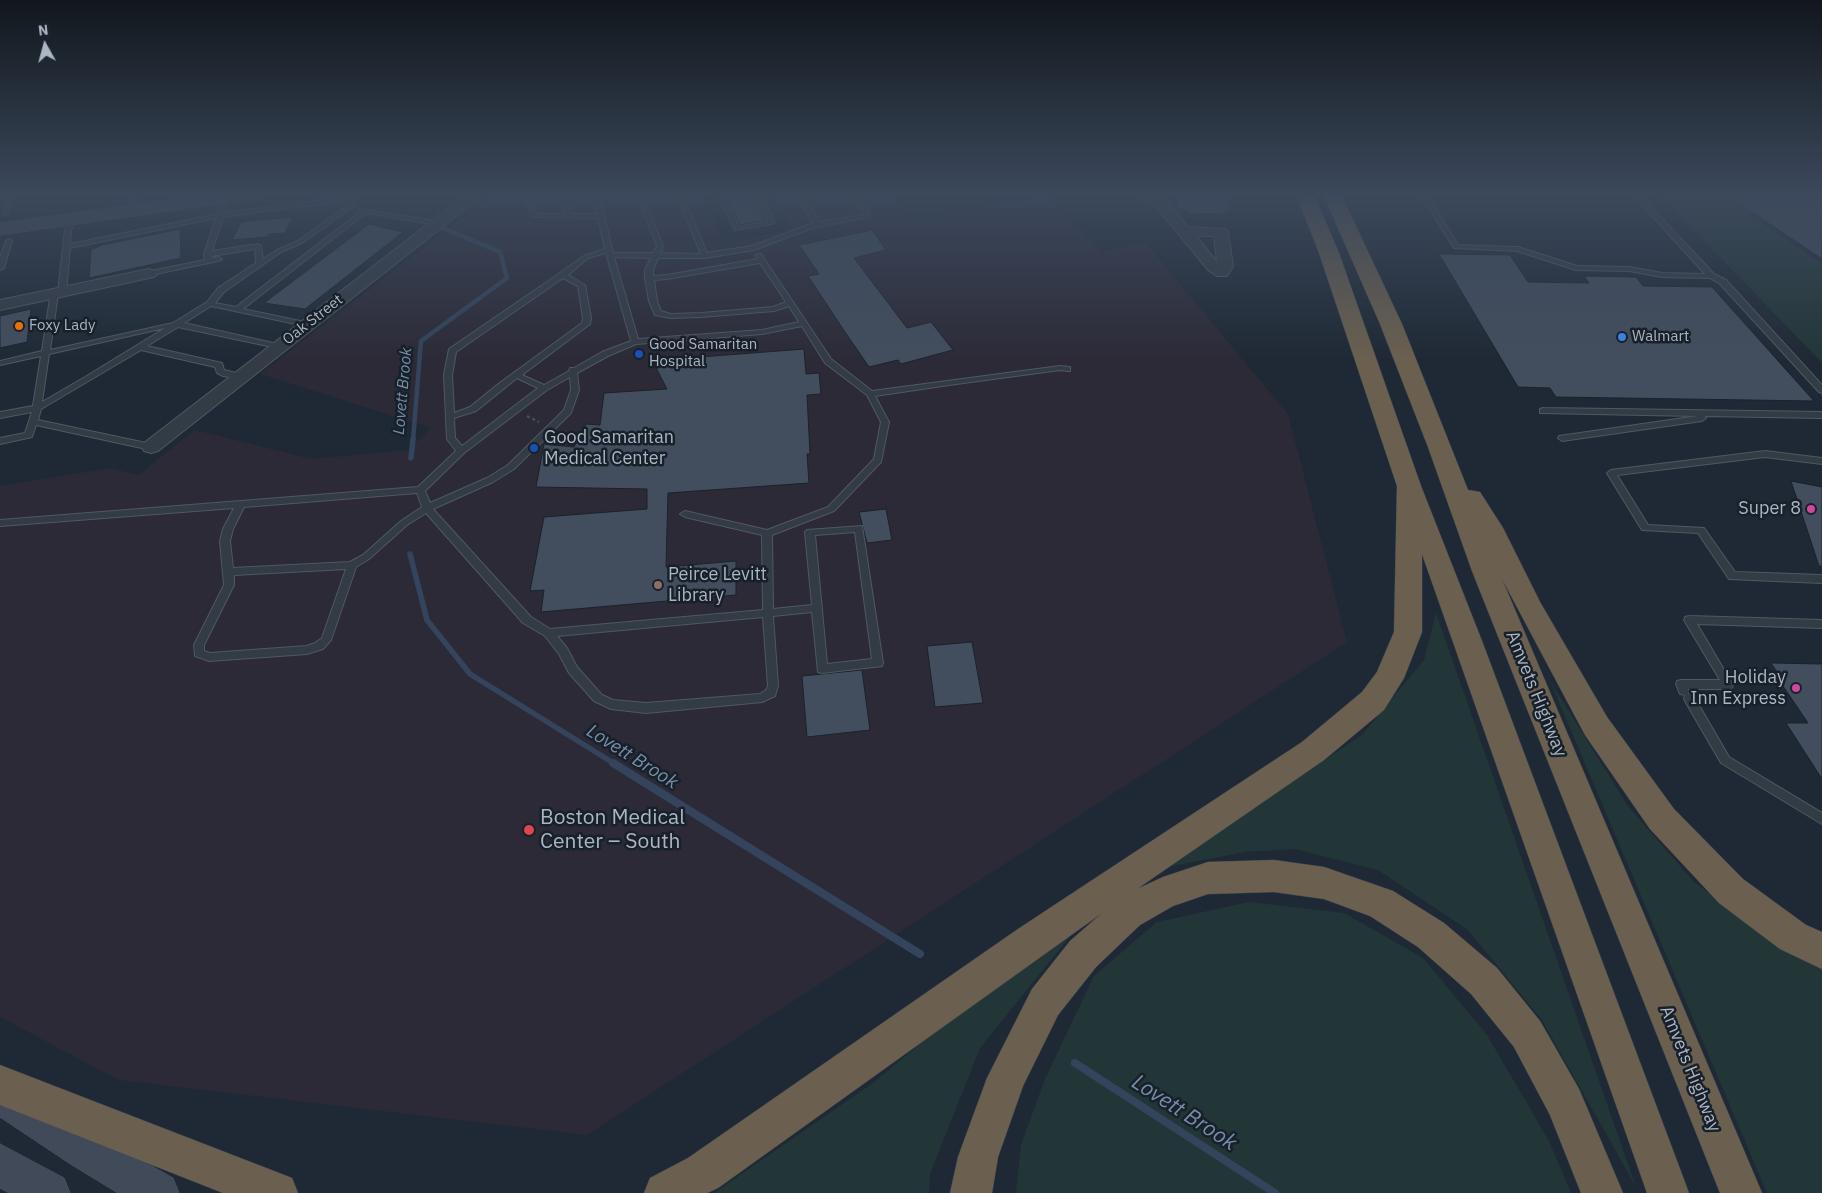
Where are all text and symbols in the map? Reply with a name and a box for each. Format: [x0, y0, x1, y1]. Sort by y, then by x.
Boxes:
north arrow [20, 20, 70, 70]
text: N [37, 21, 49, 40]
street label: Oak Street [279, 291, 347, 349]
place label: Foxy Lady [29, 317, 96, 335]
marker: Foxy Lady [13, 320, 25, 332]
place label: Walmart [1632, 328, 1689, 346]
marker: Walmart [1616, 331, 1628, 343]
place label: Good Samaritan Hospital [649, 336, 757, 371]
water label: Lovett Brook [390, 347, 416, 435]
marker: Good Samaritan Hospital [633, 348, 645, 360]
place label: Good Samaritan Medical Center [544, 427, 674, 469]
marker: Good Samaritan Medical Center [528, 442, 540, 454]
place label: Super 8 [1738, 498, 1801, 520]
marker: Super 8 [1805, 503, 1817, 515]
place label: Peirce Levitt Library [668, 564, 767, 606]
marker: Peirce Levitt Library [652, 579, 664, 591]
street label: Amvets Highway [1501, 628, 1571, 760]
place label: Holiday Inn Express [1690, 667, 1786, 710]
marker: Holiday Inn Express [1790, 682, 1802, 694]
water label: Lovett Brook [582, 720, 682, 794]
place label: Boston Medical Center – South [540, 805, 685, 855]
marker: Boston Medical Center – South [522, 823, 536, 837]
street label: Amvets Highway [1655, 1003, 1725, 1135]
water label: Lovett Brook [1126, 1069, 1242, 1157]

